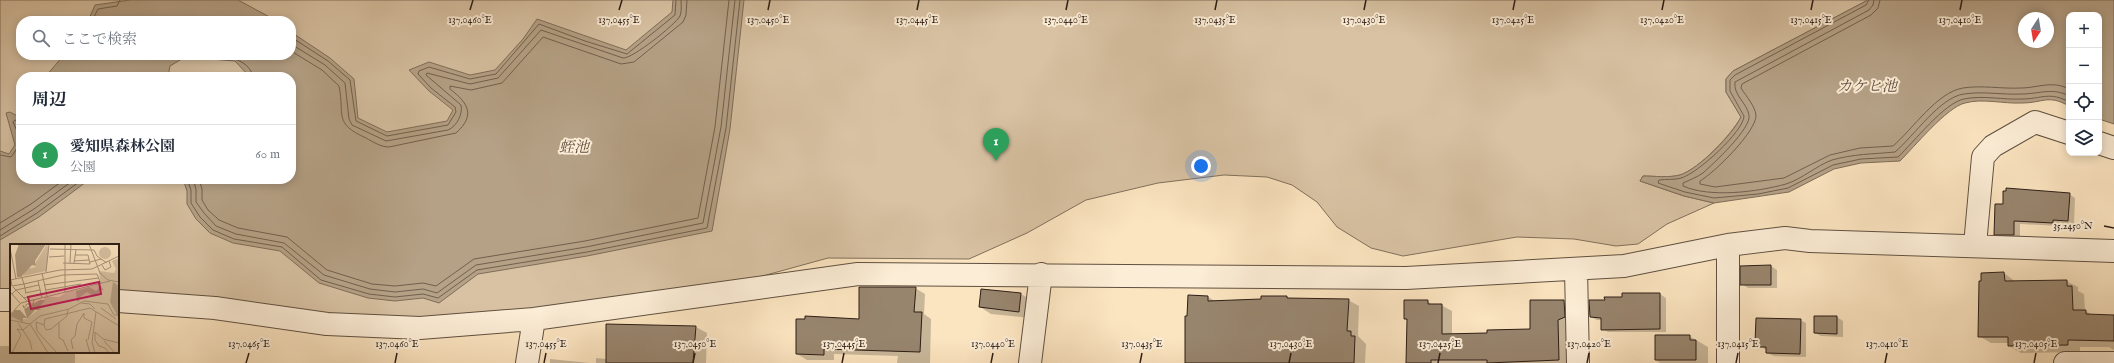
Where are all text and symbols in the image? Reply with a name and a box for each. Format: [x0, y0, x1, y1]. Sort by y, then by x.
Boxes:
north arrow [2018, 12, 2054, 48]
map controls [2066, 12, 2102, 156]
button: + [2066, 12, 2102, 48]
text: 137.0460°E [448, 14, 492, 27]
text: 137.0455°E [598, 14, 640, 27]
text: 137.0450°E [747, 14, 789, 27]
text: 137.0445°E [896, 14, 938, 27]
text: 137.0440°E [1044, 14, 1088, 27]
text: 137.0435°E [1194, 14, 1236, 27]
text: 137.0430°E [1343, 14, 1385, 27]
text: 137.0425°E [1492, 14, 1534, 27]
text: 137.0420°E [1640, 14, 1684, 27]
text: 137.0415°E [1790, 14, 1832, 27]
text: 137.0410°E [1939, 14, 1981, 27]
search box [16, 16, 296, 60]
icon: search [30, 27, 52, 49]
text: ここで検索 [62, 30, 137, 49]
button: − [2066, 48, 2102, 84]
water label: カケヒ池 [1837, 77, 1899, 96]
button: locate [2066, 84, 2102, 120]
text: 周辺 [32, 90, 66, 111]
button: layers [2066, 120, 2102, 156]
pin: 1 [983, 128, 1009, 161]
text: 愛知県森林公園 [70, 137, 175, 156]
water label: 蛭池 [559, 138, 591, 157]
text: 1 [43, 146, 47, 163]
text: 60 m [255, 146, 280, 163]
your location [1191, 156, 1211, 176]
text: 公園 [70, 159, 96, 176]
text: 35.2450°N [2053, 220, 2093, 233]
inset map [10, 244, 119, 353]
text: 137.0465°E [228, 338, 270, 351]
text: 137.0460°E [375, 338, 419, 351]
text: 137.0455°E [525, 338, 567, 351]
text: 137.0450°E [674, 338, 716, 351]
text: 137.0445°E [823, 338, 865, 351]
text: 137.0440°E [971, 338, 1015, 351]
text: 137.0435°E [1121, 338, 1163, 351]
text: 137.0430°E [1270, 338, 1312, 351]
text: 137.0425°E [1419, 338, 1461, 351]
text: 137.0420°E [1567, 338, 1611, 351]
text: 137.0415°E [1717, 338, 1759, 351]
text: 137.0410°E [1866, 338, 1908, 351]
text: 137.0405°E [2015, 338, 2057, 351]

